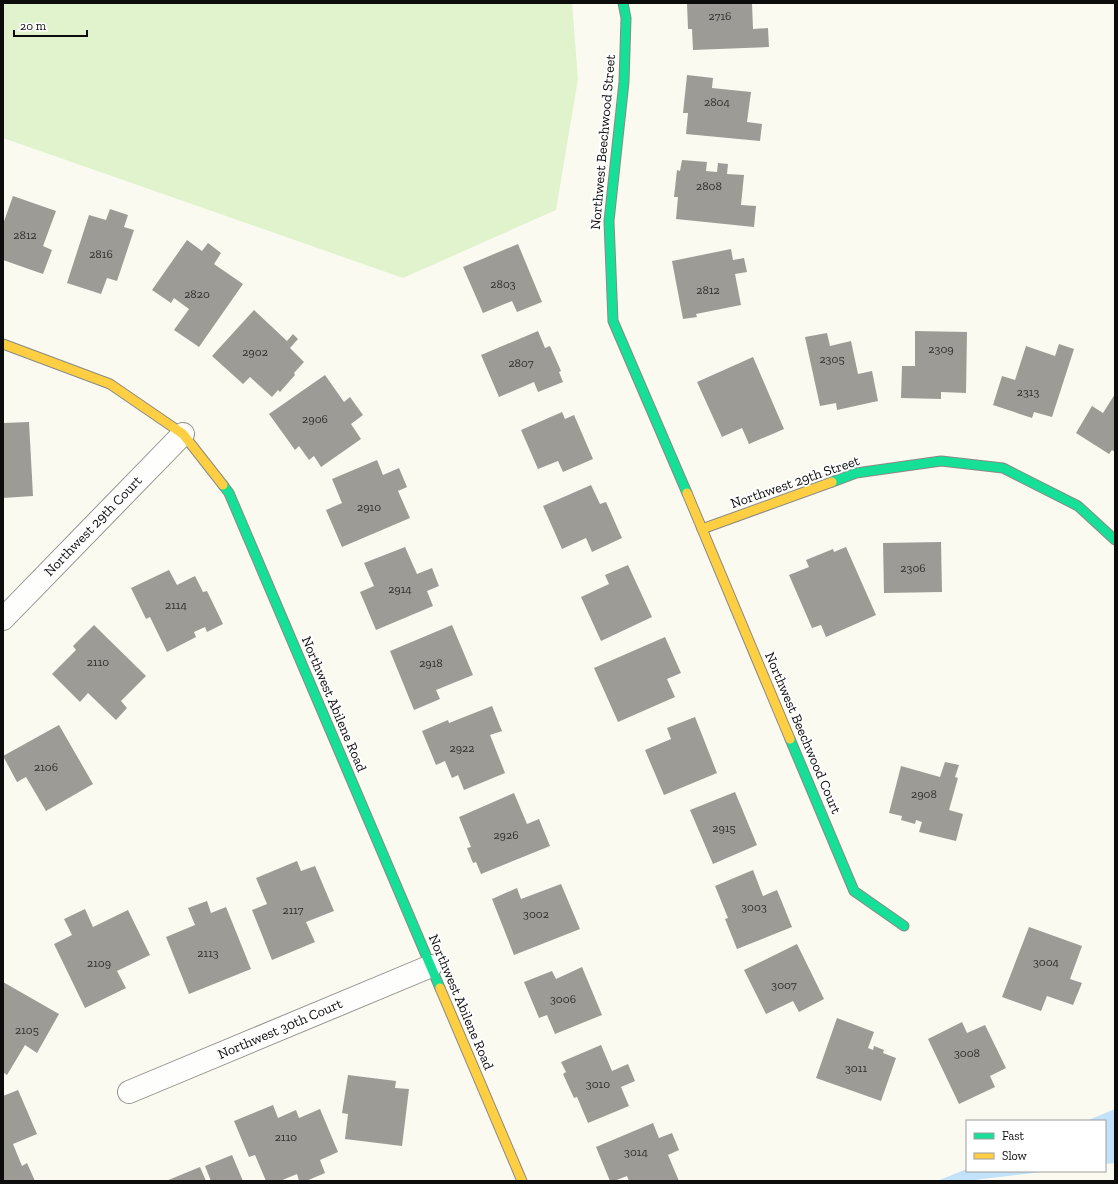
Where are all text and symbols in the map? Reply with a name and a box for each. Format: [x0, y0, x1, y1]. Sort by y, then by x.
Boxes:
house number: 2716 [709, 9, 731, 23]
scale bar [14, 12, 87, 38]
text: 20 m [20, 19, 47, 33]
street label: Northwest Beechwood Street [587, 53, 619, 230]
house number: 2804 [704, 95, 731, 109]
house number: 2808 [696, 179, 722, 193]
house number: 2812 [13, 228, 37, 242]
house number: 2816 [89, 247, 113, 261]
house number: 2803 [490, 277, 516, 291]
house number: 2812 [696, 283, 720, 297]
house number: 2820 [184, 287, 210, 301]
house number: 2309 [928, 342, 954, 356]
house number: 2902 [242, 345, 268, 359]
house number: 2305 [819, 352, 845, 366]
house number: 2807 [508, 356, 534, 370]
house number: 2313 [1017, 385, 1039, 399]
house number: 2906 [302, 412, 328, 426]
street label: Northwest 29th Street [728, 452, 862, 512]
street label: Northwest 29th Court [41, 472, 146, 580]
house number: 2910 [357, 500, 381, 514]
house number: 2306 [900, 561, 926, 575]
house number: 2914 [388, 582, 412, 596]
house number: 2114 [165, 598, 187, 612]
street label: Northwest Abilene Road [298, 634, 370, 775]
street label: Northwest Beechwood Court [761, 650, 845, 817]
house number: 2110 [87, 655, 109, 669]
house number: 2918 [419, 656, 443, 670]
house number: 2922 [450, 741, 474, 755]
house number: 2106 [34, 760, 58, 774]
house number: 2908 [911, 787, 937, 801]
house number: 2915 [712, 821, 736, 835]
house number: 2926 [493, 828, 519, 842]
house number: 3003 [741, 900, 767, 914]
house number: 2117 [283, 903, 304, 917]
house number: 3002 [523, 907, 549, 921]
street label: Northwest Abilene Road [425, 932, 497, 1073]
house number: 2113 [197, 946, 219, 960]
house number: 3004 [1033, 955, 1060, 969]
house number: 2109 [87, 956, 111, 970]
house number: 3007 [771, 978, 797, 992]
house number: 3006 [550, 992, 576, 1006]
street label: Northwest 30th Court [215, 995, 346, 1063]
house number: 2105 [15, 1023, 39, 1037]
house number: 3008 [954, 1046, 980, 1060]
house number: 3011 [845, 1061, 867, 1075]
house number: 3010 [586, 1077, 610, 1091]
legend [966, 1120, 1106, 1172]
text: Fast [1002, 1129, 1025, 1143]
house number: 2110 [275, 1130, 297, 1144]
house number: 3014 [624, 1145, 648, 1159]
text: Slow [1002, 1149, 1028, 1163]

